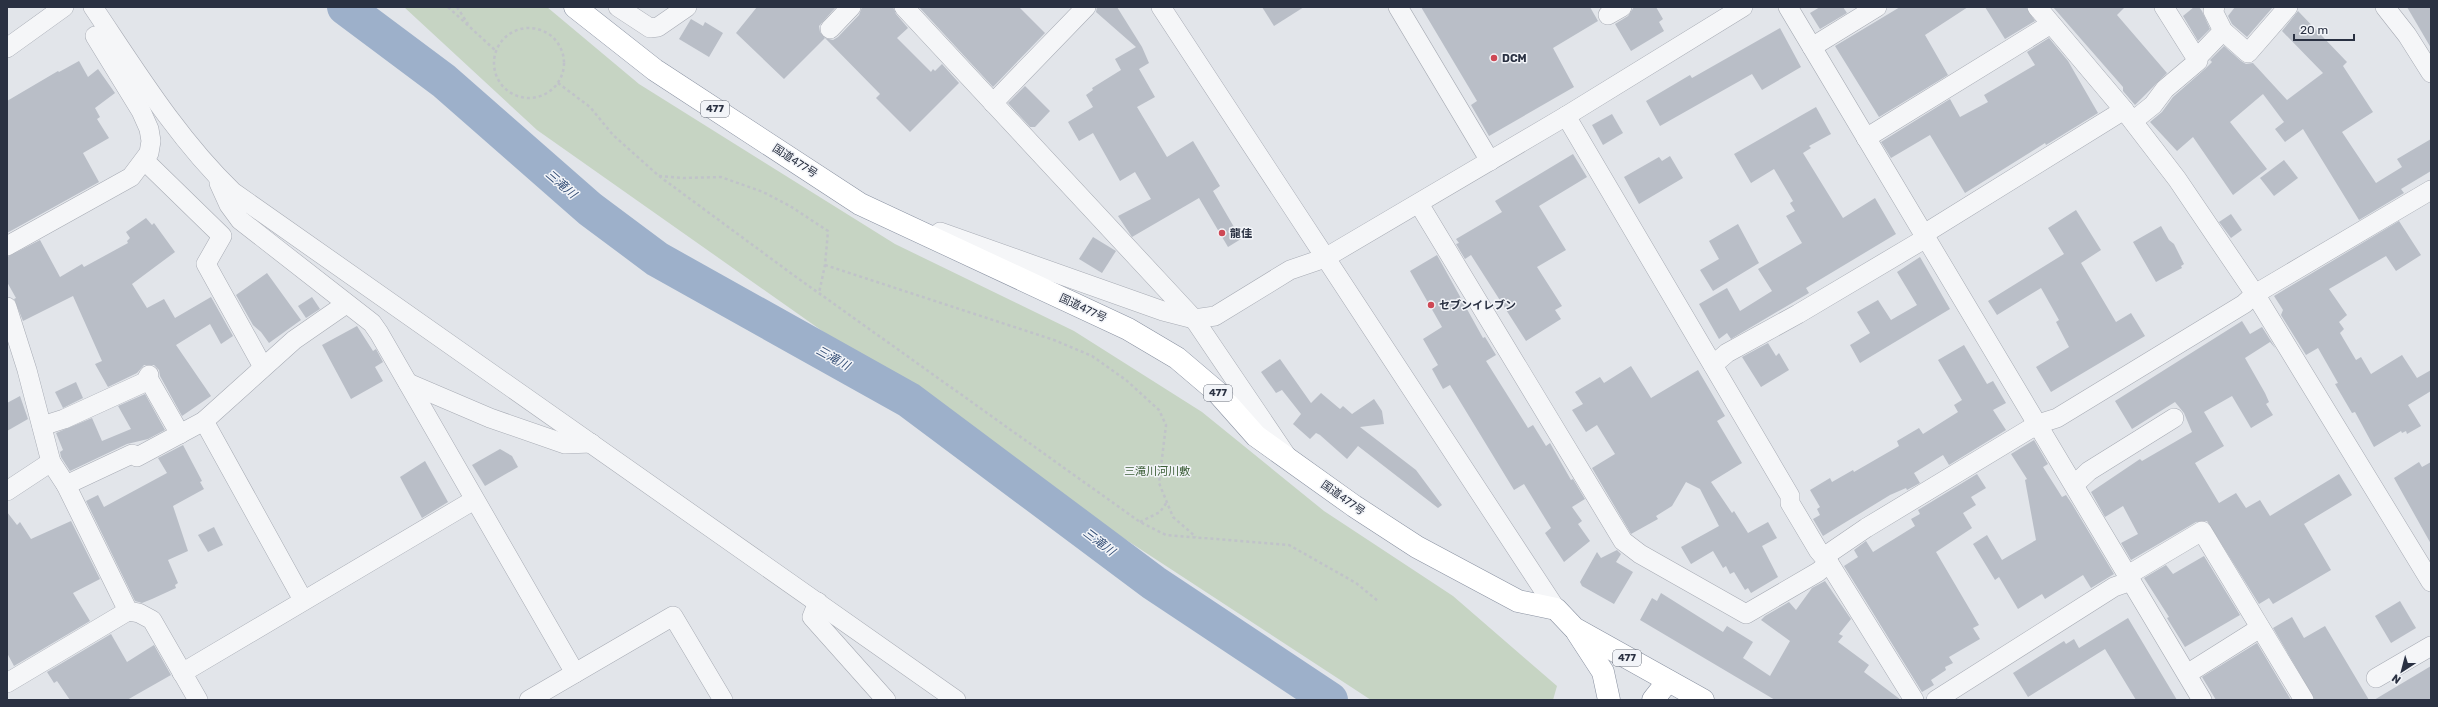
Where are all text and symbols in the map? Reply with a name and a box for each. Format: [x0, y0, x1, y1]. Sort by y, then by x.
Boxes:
scale bar [2294, 16, 2354, 42]
text: 20 m [2300, 23, 2328, 37]
place label: DCM [1502, 52, 1527, 65]
marker: DCM [1489, 53, 1499, 63]
road number: 477 [701, 101, 729, 117]
street label: 国道477号 [770, 142, 820, 180]
water label: 三滝川 [543, 167, 581, 202]
place label: 龍佳 [1230, 227, 1252, 240]
marker: 龍佳 [1217, 228, 1227, 238]
street label: 国道477号 [1057, 291, 1109, 325]
place label: セブンイレブン [1439, 299, 1516, 312]
marker: セブンイレブン [1426, 300, 1436, 310]
water label: 三滝川 [814, 343, 854, 374]
road number: 477 [1204, 385, 1232, 401]
park label: 三滝川河川敷 [1124, 465, 1190, 478]
street label: 国道477号 [1318, 478, 1368, 518]
water label: 三滝川 [1080, 526, 1119, 560]
road number: 477 [1613, 650, 1641, 666]
north arrow [2382, 651, 2422, 691]
text: N [2389, 671, 2403, 686]

